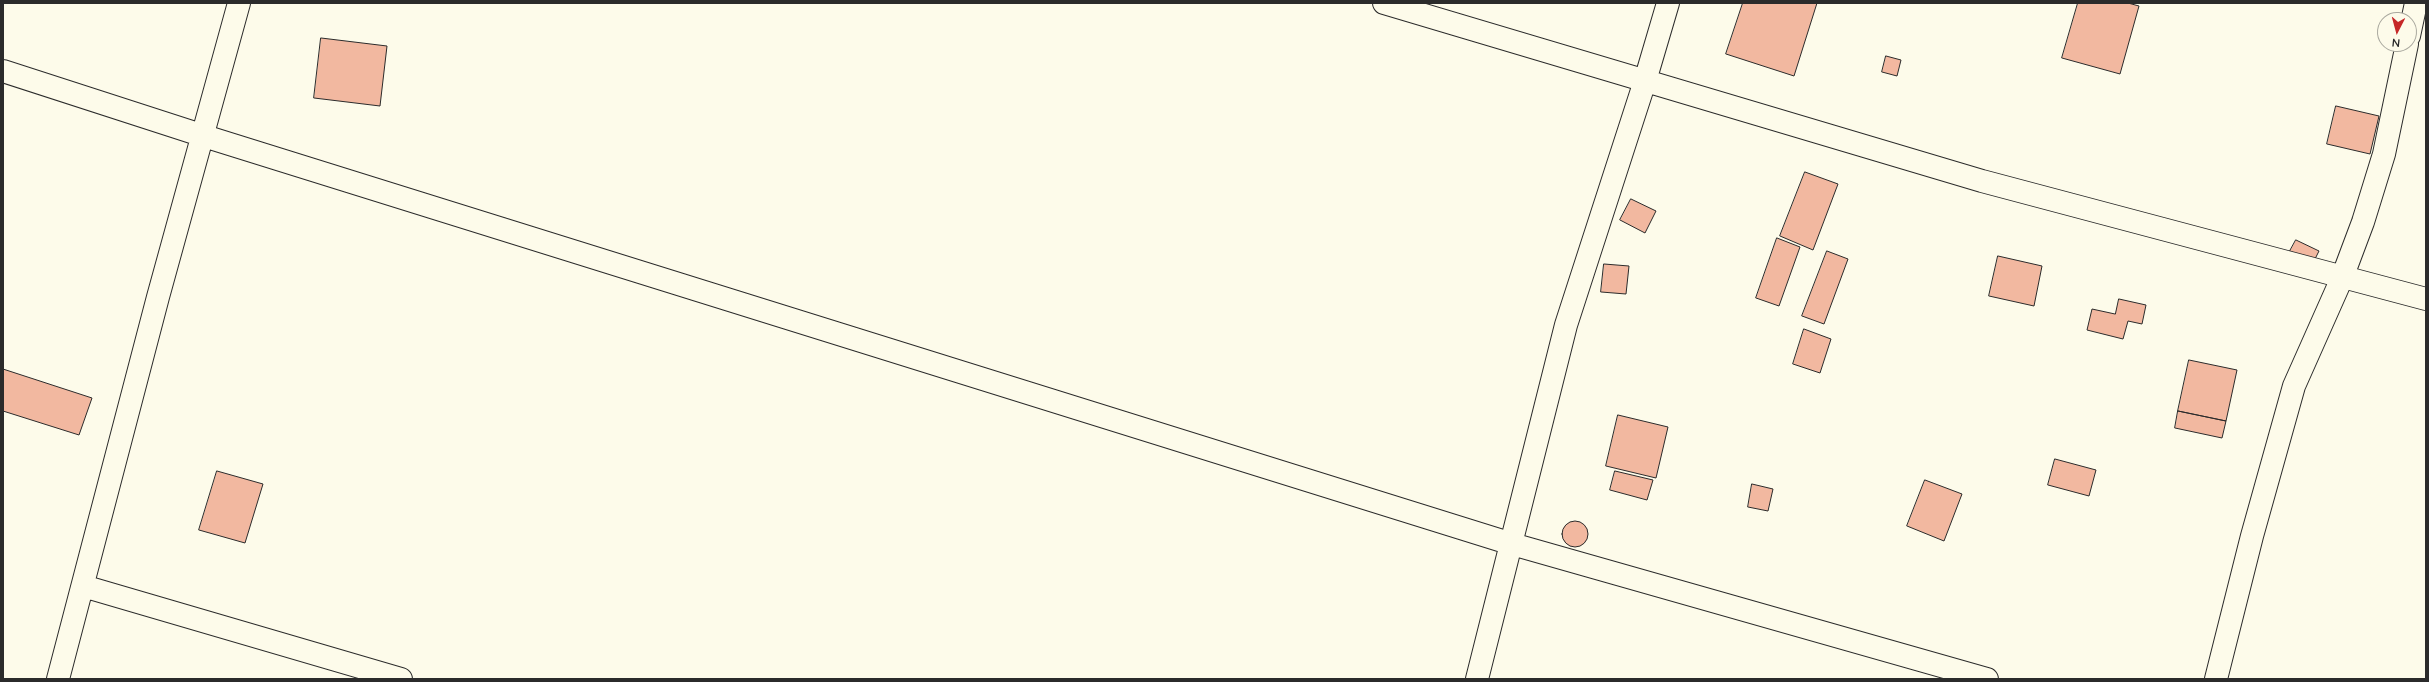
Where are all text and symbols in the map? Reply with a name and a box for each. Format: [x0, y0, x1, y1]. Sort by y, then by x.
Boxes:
north arrow [2377, 12, 2417, 52]
text: N [2391, 36, 2401, 50]

